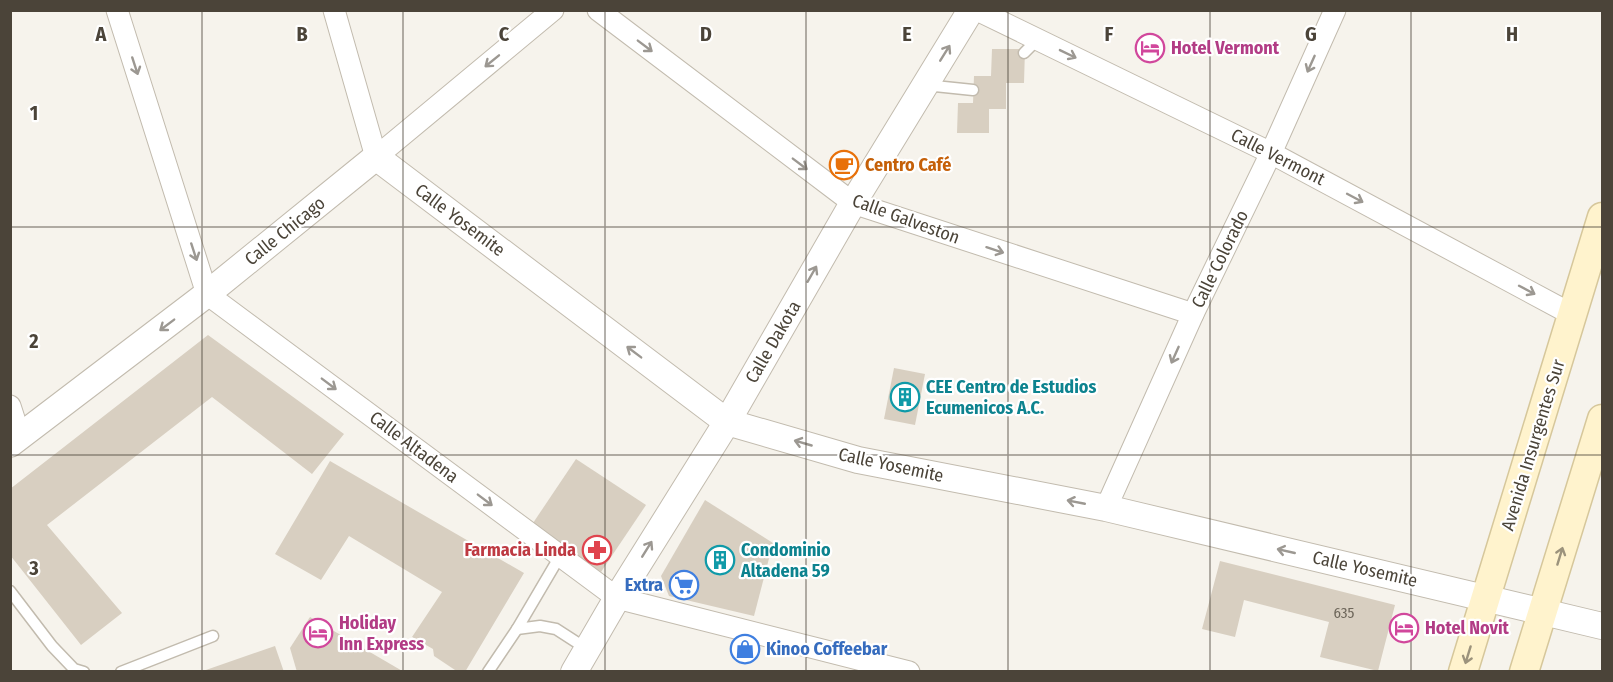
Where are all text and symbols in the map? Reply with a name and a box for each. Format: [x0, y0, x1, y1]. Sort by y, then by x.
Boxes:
text: A [95, 22, 108, 46]
text: B [296, 22, 308, 46]
text: C [499, 22, 510, 46]
text: D [700, 22, 712, 46]
text: E [902, 22, 912, 46]
text: F [1105, 22, 1114, 46]
text: G [1305, 22, 1317, 46]
text: H [1506, 22, 1518, 46]
hotel icon: Hotel Vermont [1134, 32, 1166, 64]
place label: Hotel Vermont [1171, 37, 1280, 59]
one-way arrow [636, 39, 652, 52]
one-way arrow [940, 45, 952, 62]
one-way arrow [1058, 49, 1076, 61]
one-way arrow [485, 54, 500, 68]
one-way arrow [1304, 54, 1316, 72]
one-way arrow [130, 56, 141, 75]
text: 1 [30, 101, 38, 125]
street label: Calle Vermont [1227, 124, 1329, 190]
cafe icon: Centro Café [828, 149, 860, 181]
place label: Centro Café [865, 154, 951, 176]
one-way arrow [792, 157, 808, 170]
street label: Calle Yosemite [411, 179, 509, 261]
street label: Calle Galveston [849, 189, 963, 249]
street label: Calle Chicago [240, 192, 330, 270]
one-way arrow [1346, 192, 1363, 204]
street label: Calle Colorado [1187, 206, 1253, 312]
one-way arrow [189, 242, 200, 261]
one-way arrow [985, 245, 1004, 256]
one-way arrow [806, 266, 818, 283]
one-way arrow [1518, 284, 1535, 296]
street label: Calle Dakota [741, 297, 805, 387]
one-way arrow [159, 319, 175, 331]
text: 2 [28, 329, 39, 353]
one-way arrow [1169, 345, 1180, 363]
one-way arrow [627, 346, 643, 359]
street label: Avenida Insurgentes Sur [1496, 356, 1570, 533]
place label: CEE Centro de Estudios Ecumenicos A.C. [926, 376, 1096, 419]
one-way arrow [320, 378, 336, 390]
building icon: CEE Centro de Estudios Ecumenicos A.C. [889, 381, 921, 413]
street label: Calle Altadena [365, 406, 463, 488]
one-way arrow [794, 437, 813, 448]
street label: Calle Yosemite [836, 443, 946, 487]
one-way arrow [477, 494, 493, 507]
one-way arrow [1066, 496, 1086, 507]
pharmacy icon: Farmacia Linda [581, 534, 613, 566]
place label: Farmacia Linda [465, 539, 576, 561]
place label: Condominio Altadena 59 [740, 539, 831, 582]
one-way arrow [641, 541, 654, 558]
building icon: Condominio Altadena 59 [704, 544, 736, 576]
one-way arrow [1277, 544, 1296, 556]
street label: Calle Yosemite [1310, 546, 1420, 592]
one-way arrow [1555, 547, 1566, 566]
text: 3 [28, 556, 39, 580]
supermarket icon: Extra [668, 569, 700, 601]
place label: Extra [625, 574, 663, 596]
house number: 635 [1334, 604, 1355, 622]
place label: Holiday Inn Express [339, 612, 424, 655]
hotel icon: Hotel Novit [1388, 612, 1420, 644]
hotel icon: Holiday Inn Express [302, 617, 334, 649]
place label: Hotel Novit [1425, 617, 1510, 639]
shop icon: Kinoo Coffeebar [729, 633, 761, 665]
place label: Kinoo Coffeebar [766, 638, 888, 660]
one-way arrow [1462, 645, 1473, 664]

